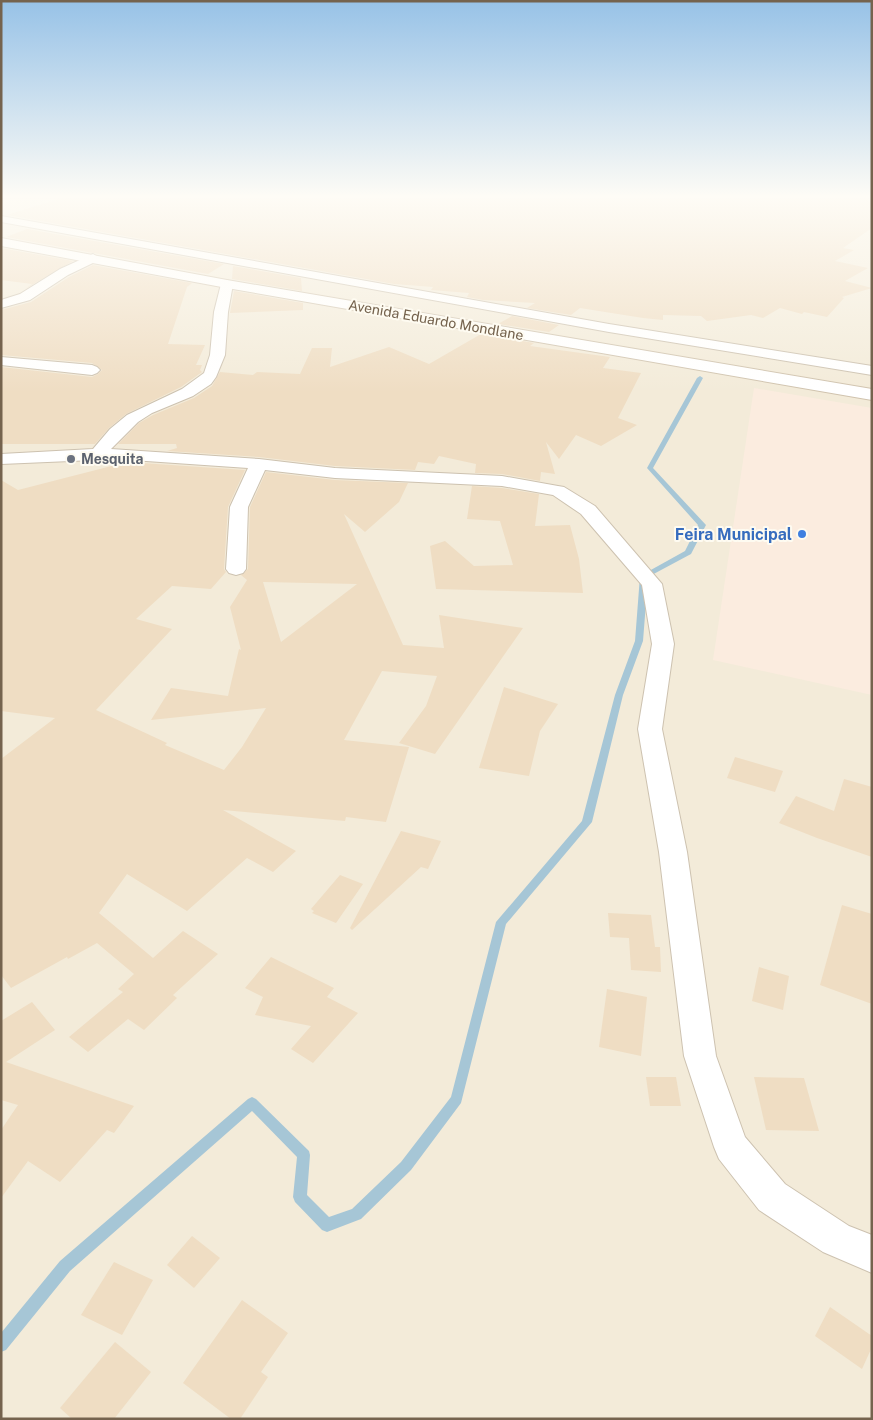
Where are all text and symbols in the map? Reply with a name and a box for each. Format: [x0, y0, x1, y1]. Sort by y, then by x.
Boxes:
street label: Avenida Eduardo Mondlane [347, 297, 525, 343]
place label: Mesquita [81, 451, 143, 467]
marker: Mesquita [65, 453, 77, 465]
place label: Feira Municipal [675, 525, 792, 544]
marker: Feira Municipal [796, 528, 808, 540]

